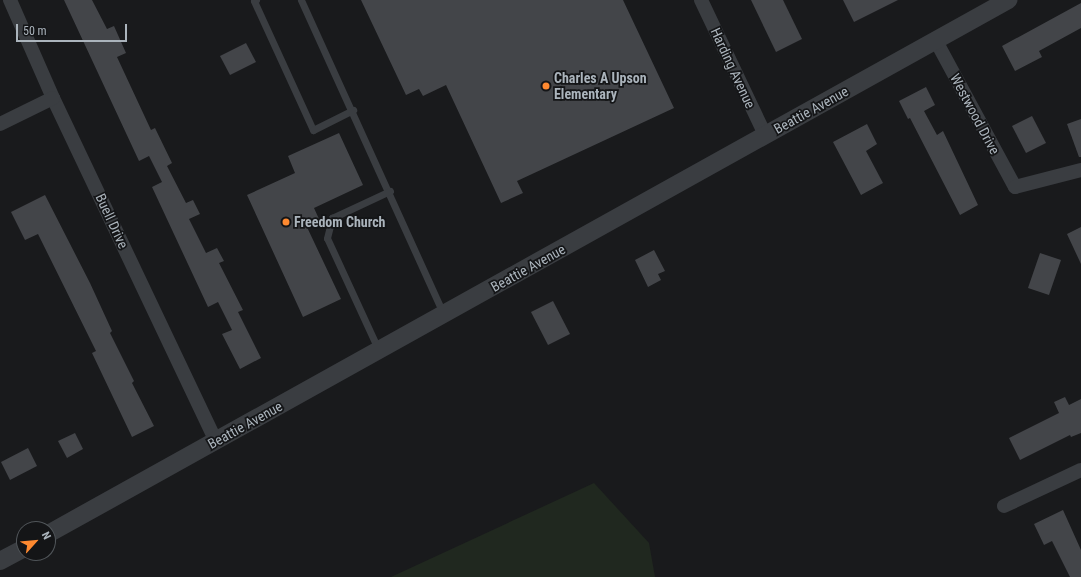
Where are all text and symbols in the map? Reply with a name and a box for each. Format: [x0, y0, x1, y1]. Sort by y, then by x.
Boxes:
scale bar [18, 16, 129, 42]
text: 50 m [23, 24, 47, 38]
street label: Harding Avenue [707, 25, 759, 111]
place label: Charles A Upson Elementary [554, 70, 647, 102]
street label: Westwood Drive [947, 71, 1003, 157]
marker: Charles A Upson Elementary [541, 81, 551, 91]
street label: Beattie Avenue [771, 83, 851, 137]
street label: Buell Drive [92, 191, 132, 251]
place label: Freedom Church [294, 214, 385, 230]
marker: Freedom Church [281, 217, 291, 227]
street label: Beattie Avenue [488, 241, 568, 295]
street label: Beattie Avenue [205, 398, 285, 452]
north arrow [16, 521, 56, 561]
text: N [39, 530, 54, 542]

